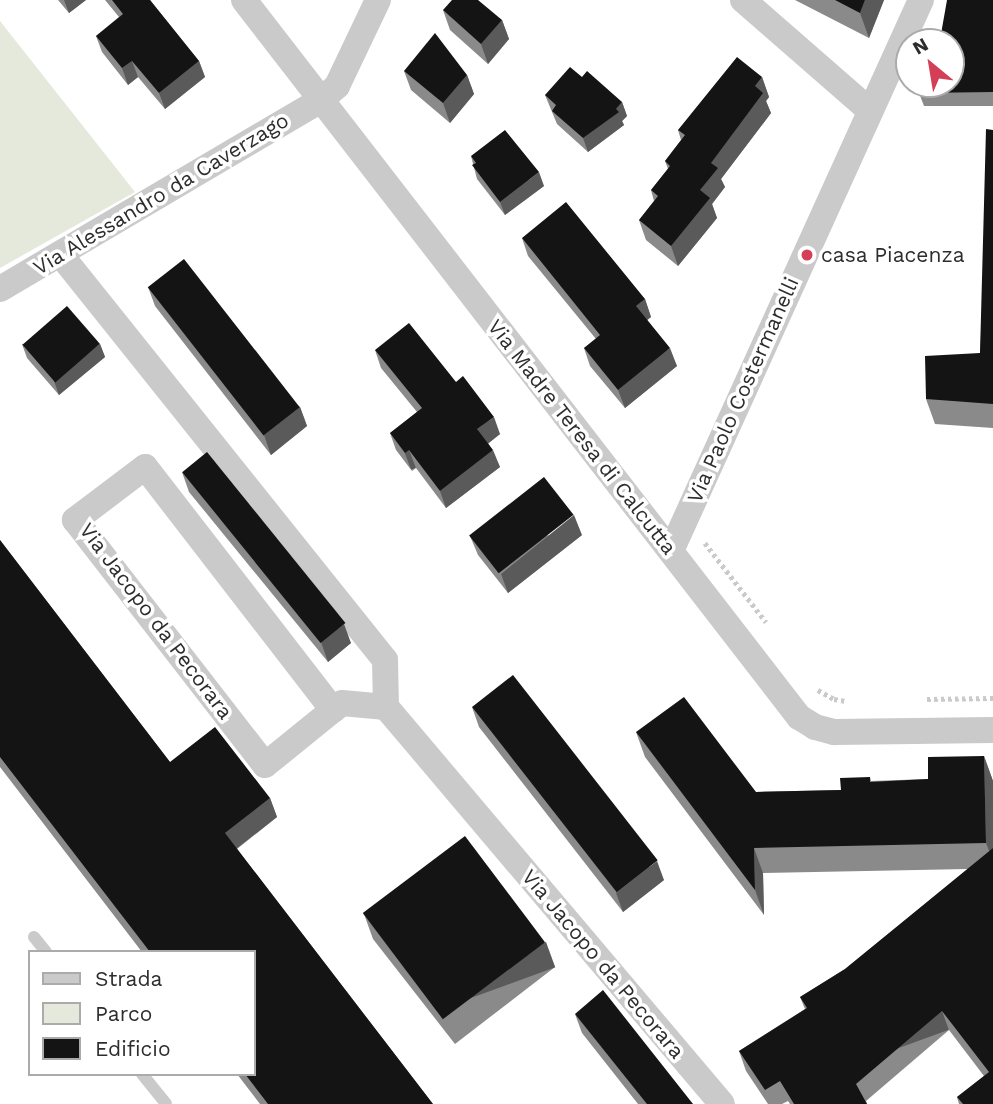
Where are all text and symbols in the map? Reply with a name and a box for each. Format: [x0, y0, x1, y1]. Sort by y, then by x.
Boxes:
north arrow [895, 28, 965, 98]
text: N [908, 33, 932, 60]
street label: Via Alessandro da Caverzago [28, 107, 294, 281]
place label: casa Piacenza [821, 242, 965, 268]
marker: casa Piacenza [799, 247, 815, 263]
street label: Via Paolo Costermanelli [682, 273, 804, 507]
street label: Via Madre Teresa di Calcutta [482, 314, 682, 560]
street label: Via Jacopo da Pecorara [74, 517, 238, 725]
street label: Via Jacopo da Pecorara [516, 864, 690, 1064]
legend [28, 950, 256, 1076]
text: Strada [95, 966, 162, 991]
text: Parco [95, 1001, 152, 1026]
text: Edificio [95, 1036, 171, 1061]

